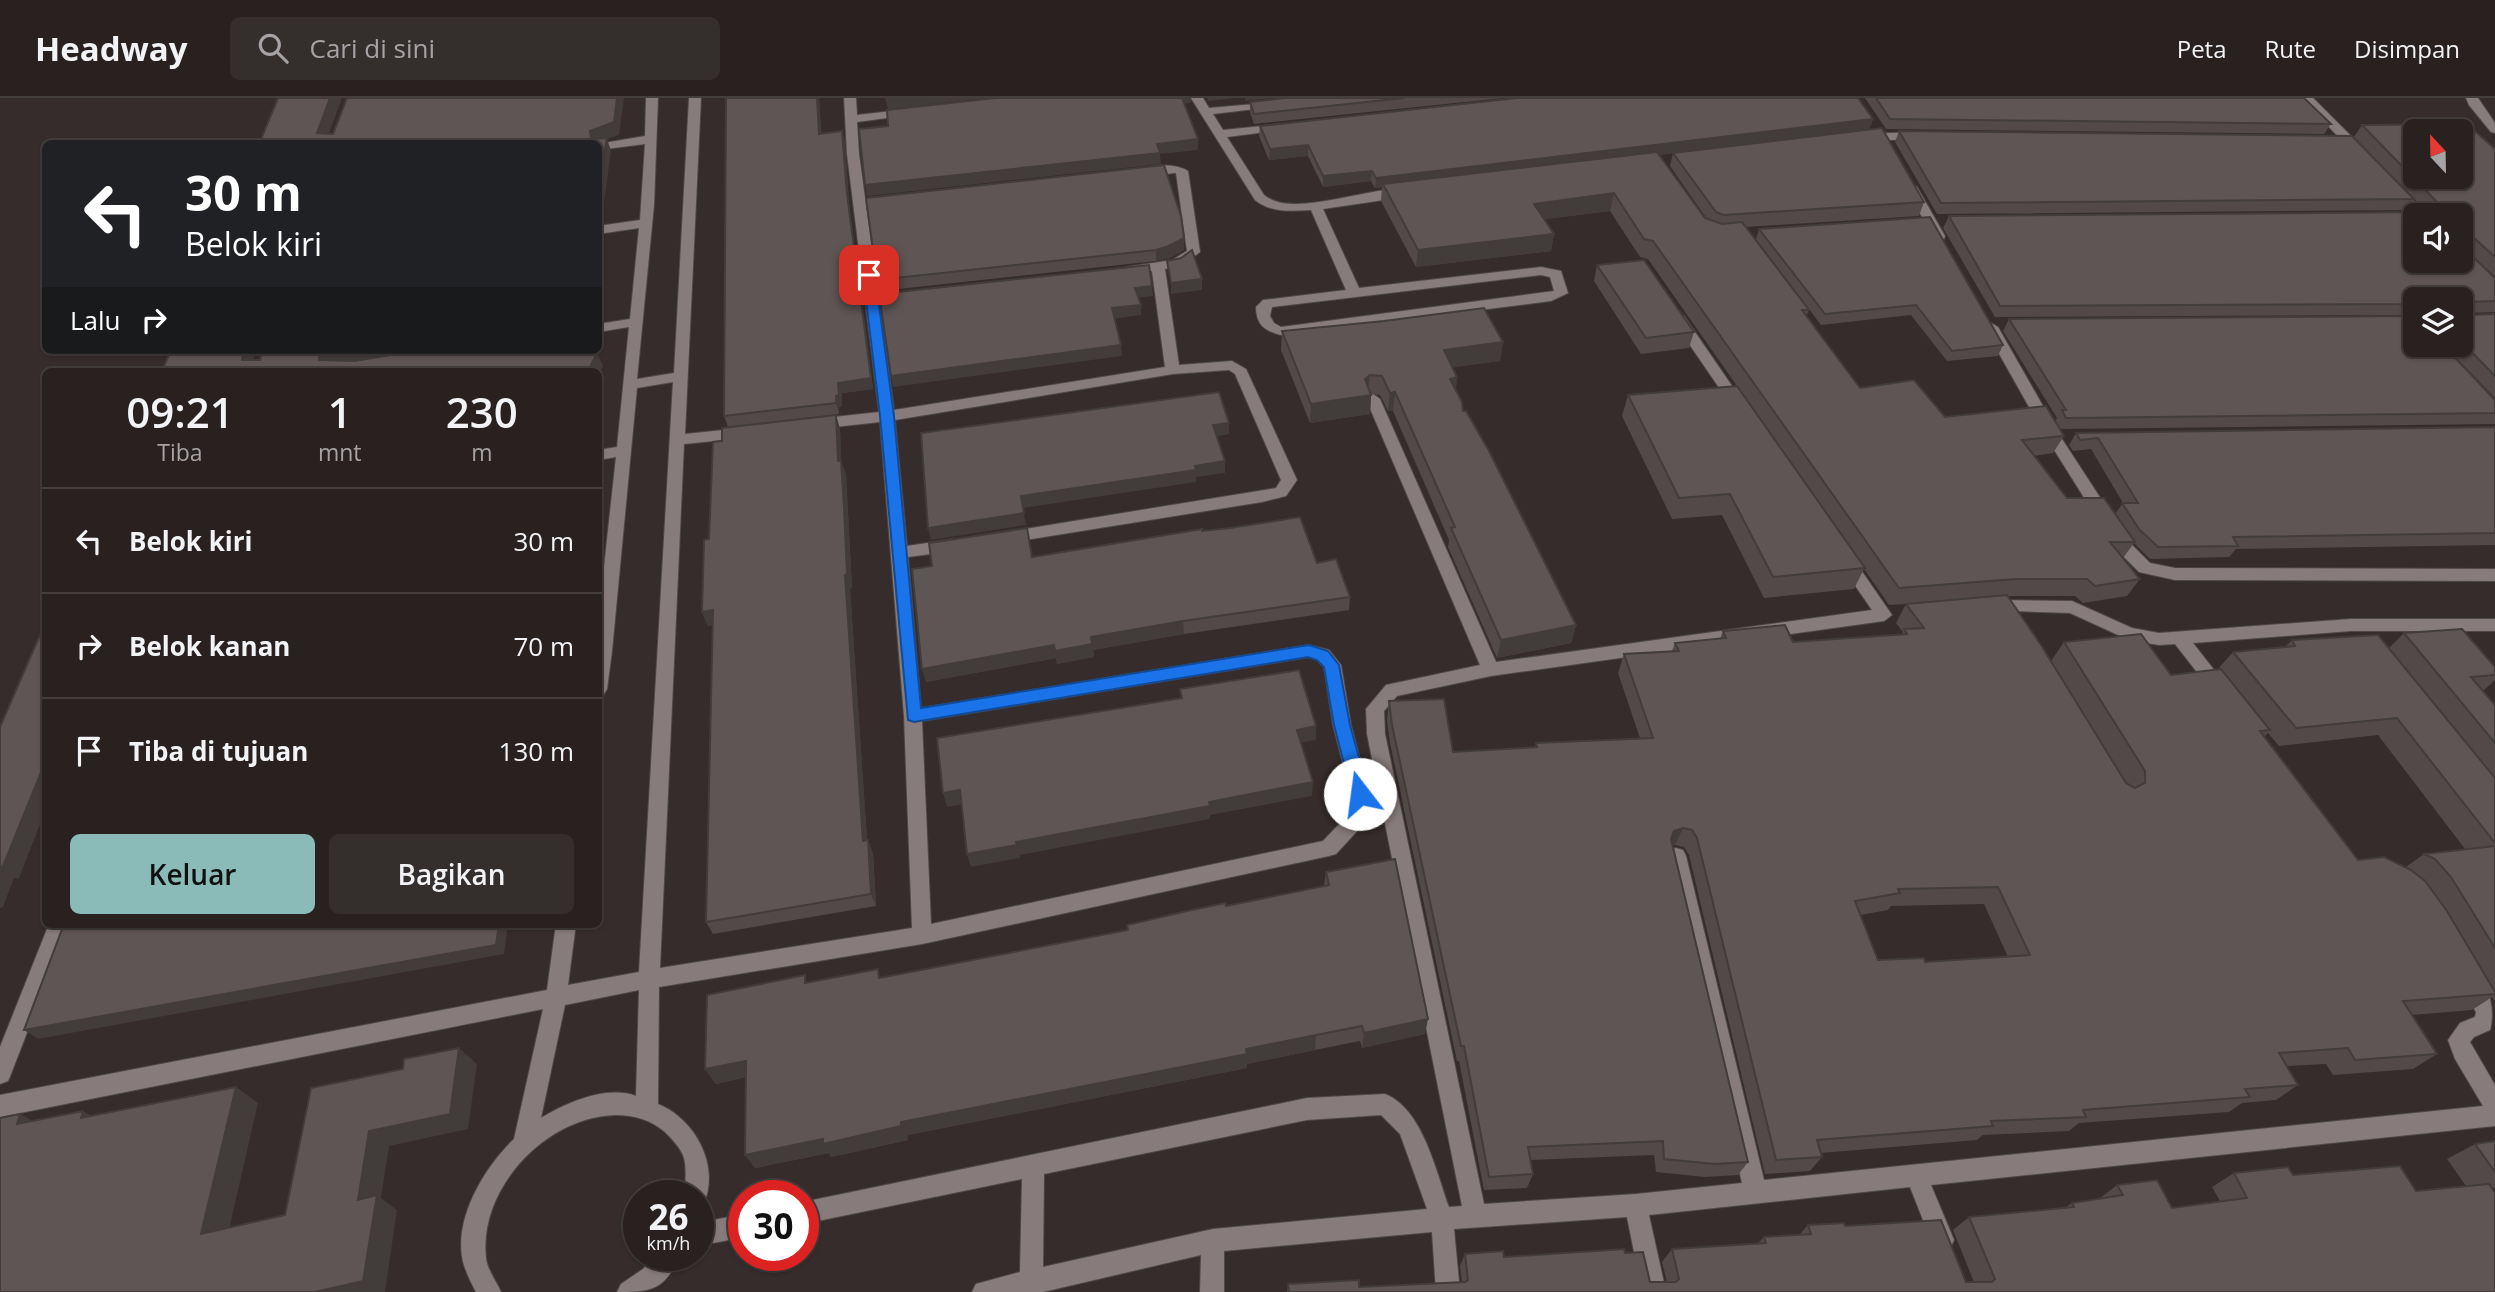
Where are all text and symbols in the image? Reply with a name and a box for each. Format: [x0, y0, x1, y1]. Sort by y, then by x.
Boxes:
search box [230, 17, 720, 80]
text: Headway [35, 26, 188, 71]
icon: search [254, 29, 292, 67]
text: Cari di sini [310, 30, 435, 66]
text: Peta [2177, 32, 2227, 65]
text: Rute [2265, 32, 2316, 65]
text: Disimpan [2354, 32, 2460, 65]
north arrow [2403, 119, 2473, 189]
map controls [2403, 119, 2473, 357]
text: 30 m [185, 159, 302, 225]
icon: left [70, 168, 161, 259]
button: sound [2403, 203, 2473, 273]
text: Belok kiri [185, 222, 322, 265]
pin [839, 245, 899, 305]
icon: arrive [850, 256, 888, 294]
button: layers [2403, 287, 2473, 357]
icon: right [135, 301, 173, 339]
text: Lalu [70, 302, 121, 338]
text: 09:21 [126, 383, 234, 440]
text: 1 [328, 383, 352, 440]
text: 230 [446, 383, 518, 440]
text: Tiba [157, 436, 203, 468]
text: mnt [318, 436, 362, 468]
text: m [471, 436, 492, 468]
icon: left [70, 522, 108, 560]
text: Belok kiri [129, 523, 253, 559]
text: 30 m [513, 523, 574, 559]
icon: right [70, 627, 108, 665]
text: Belok kanan [129, 628, 290, 664]
text: 70 m [513, 628, 574, 664]
icon: arrive [70, 732, 108, 770]
text: Tiba di tujuan [129, 733, 308, 769]
text: 130 m [499, 733, 574, 769]
position arrow [1323, 757, 1397, 831]
button: Keluar [70, 834, 315, 914]
button: Bagikan [329, 834, 574, 914]
speed limit sign: 30 [728, 1180, 819, 1271]
text: 26 [648, 1193, 689, 1240]
text: km/h [647, 1231, 690, 1255]

